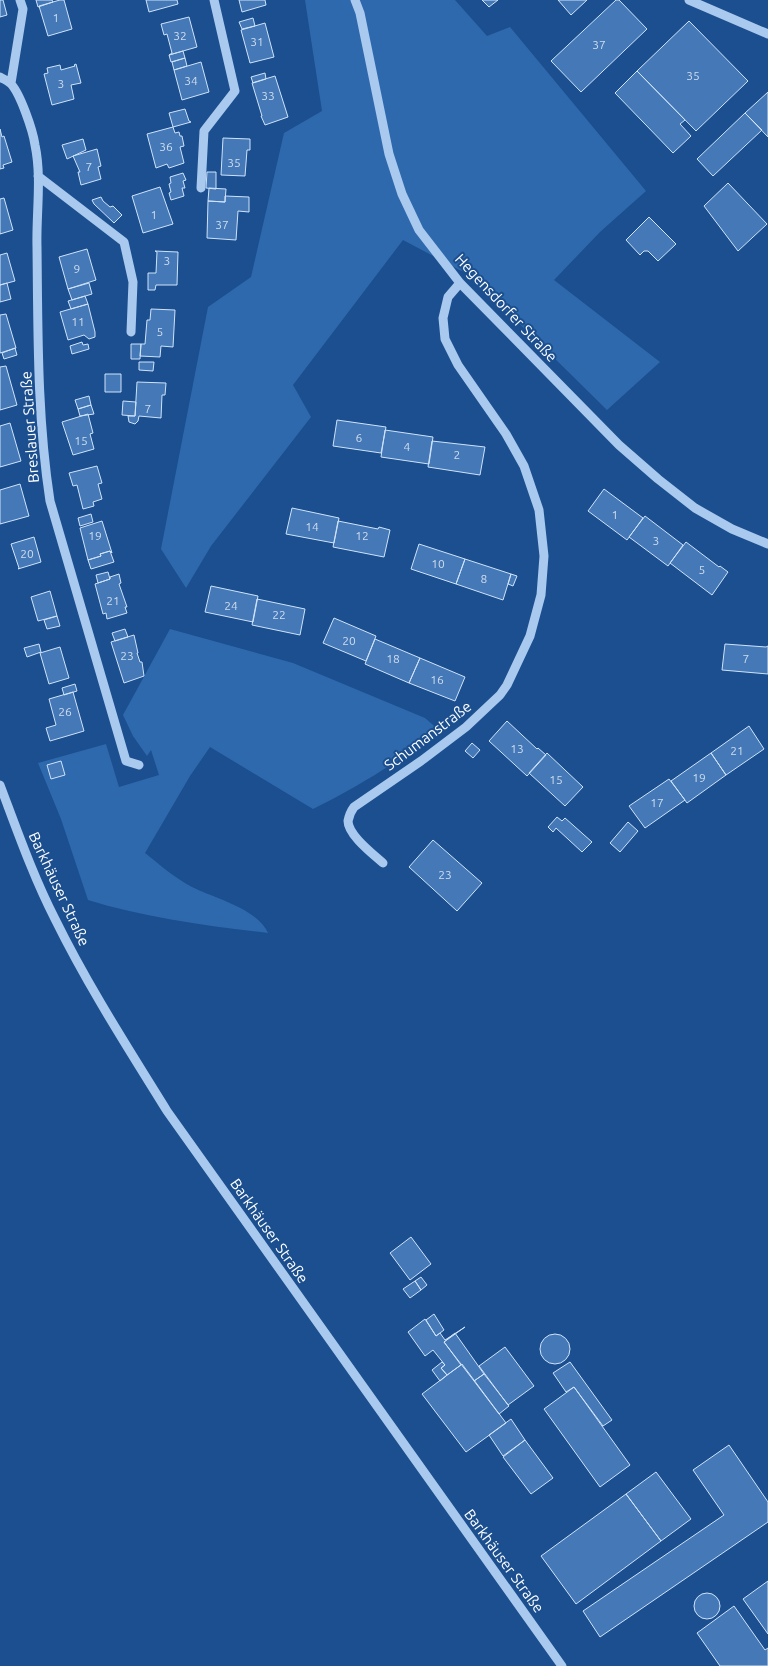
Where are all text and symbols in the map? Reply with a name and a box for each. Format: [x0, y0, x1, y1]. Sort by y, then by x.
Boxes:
house number: 1 [53, 11, 59, 24]
house number: 32 [173, 29, 187, 42]
house number: 31 [250, 35, 264, 48]
house number: 37 [592, 38, 606, 51]
house number: 35 [686, 69, 700, 82]
house number: 34 [184, 74, 198, 87]
house number: 3 [58, 77, 64, 90]
house number: 33 [261, 89, 275, 102]
house number: 36 [159, 140, 173, 153]
house number: 35 [227, 156, 241, 169]
house number: 7 [86, 160, 92, 173]
house number: 1 [151, 208, 157, 221]
house number: 37 [215, 218, 229, 231]
street label: Hegensdorfer Straße [452, 250, 561, 365]
house number: 3 [164, 254, 170, 267]
house number: 9 [74, 262, 80, 275]
house number: 11 [71, 315, 85, 328]
house number: 5 [157, 325, 163, 338]
street label: Breslauer Straße [17, 371, 42, 484]
house number: 7 [145, 402, 151, 415]
house number: 6 [356, 431, 363, 444]
house number: 15 [74, 434, 88, 447]
house number: 4 [404, 440, 411, 453]
house number: 2 [454, 448, 460, 461]
house number: 1 [612, 508, 618, 521]
house number: 14 [305, 520, 319, 533]
house number: 19 [88, 529, 102, 542]
house number: 12 [355, 529, 369, 542]
house number: 3 [653, 534, 659, 547]
house number: 20 [20, 547, 34, 560]
house number: 10 [431, 557, 445, 570]
house number: 5 [699, 563, 705, 576]
house number: 8 [481, 572, 488, 585]
house number: 21 [106, 594, 120, 607]
house number: 24 [224, 599, 238, 612]
house number: 22 [272, 608, 286, 621]
house number: 20 [342, 634, 356, 647]
house number: 23 [120, 649, 134, 662]
house number: 18 [386, 652, 400, 665]
house number: 7 [743, 652, 749, 665]
house number: 16 [430, 673, 444, 686]
street label: Schumanstraße [381, 697, 474, 774]
house number: 26 [58, 705, 72, 718]
house number: 13 [510, 742, 524, 755]
house number: 21 [730, 744, 744, 757]
house number: 19 [692, 771, 706, 784]
house number: 15 [549, 773, 563, 786]
house number: 17 [650, 796, 664, 809]
street label: Barkhäuser Straße [26, 829, 93, 948]
house number: 23 [438, 868, 452, 881]
street label: Barkhäuser Straße [227, 1175, 312, 1286]
street label: Barkhäuser Straße [461, 1506, 548, 1616]

